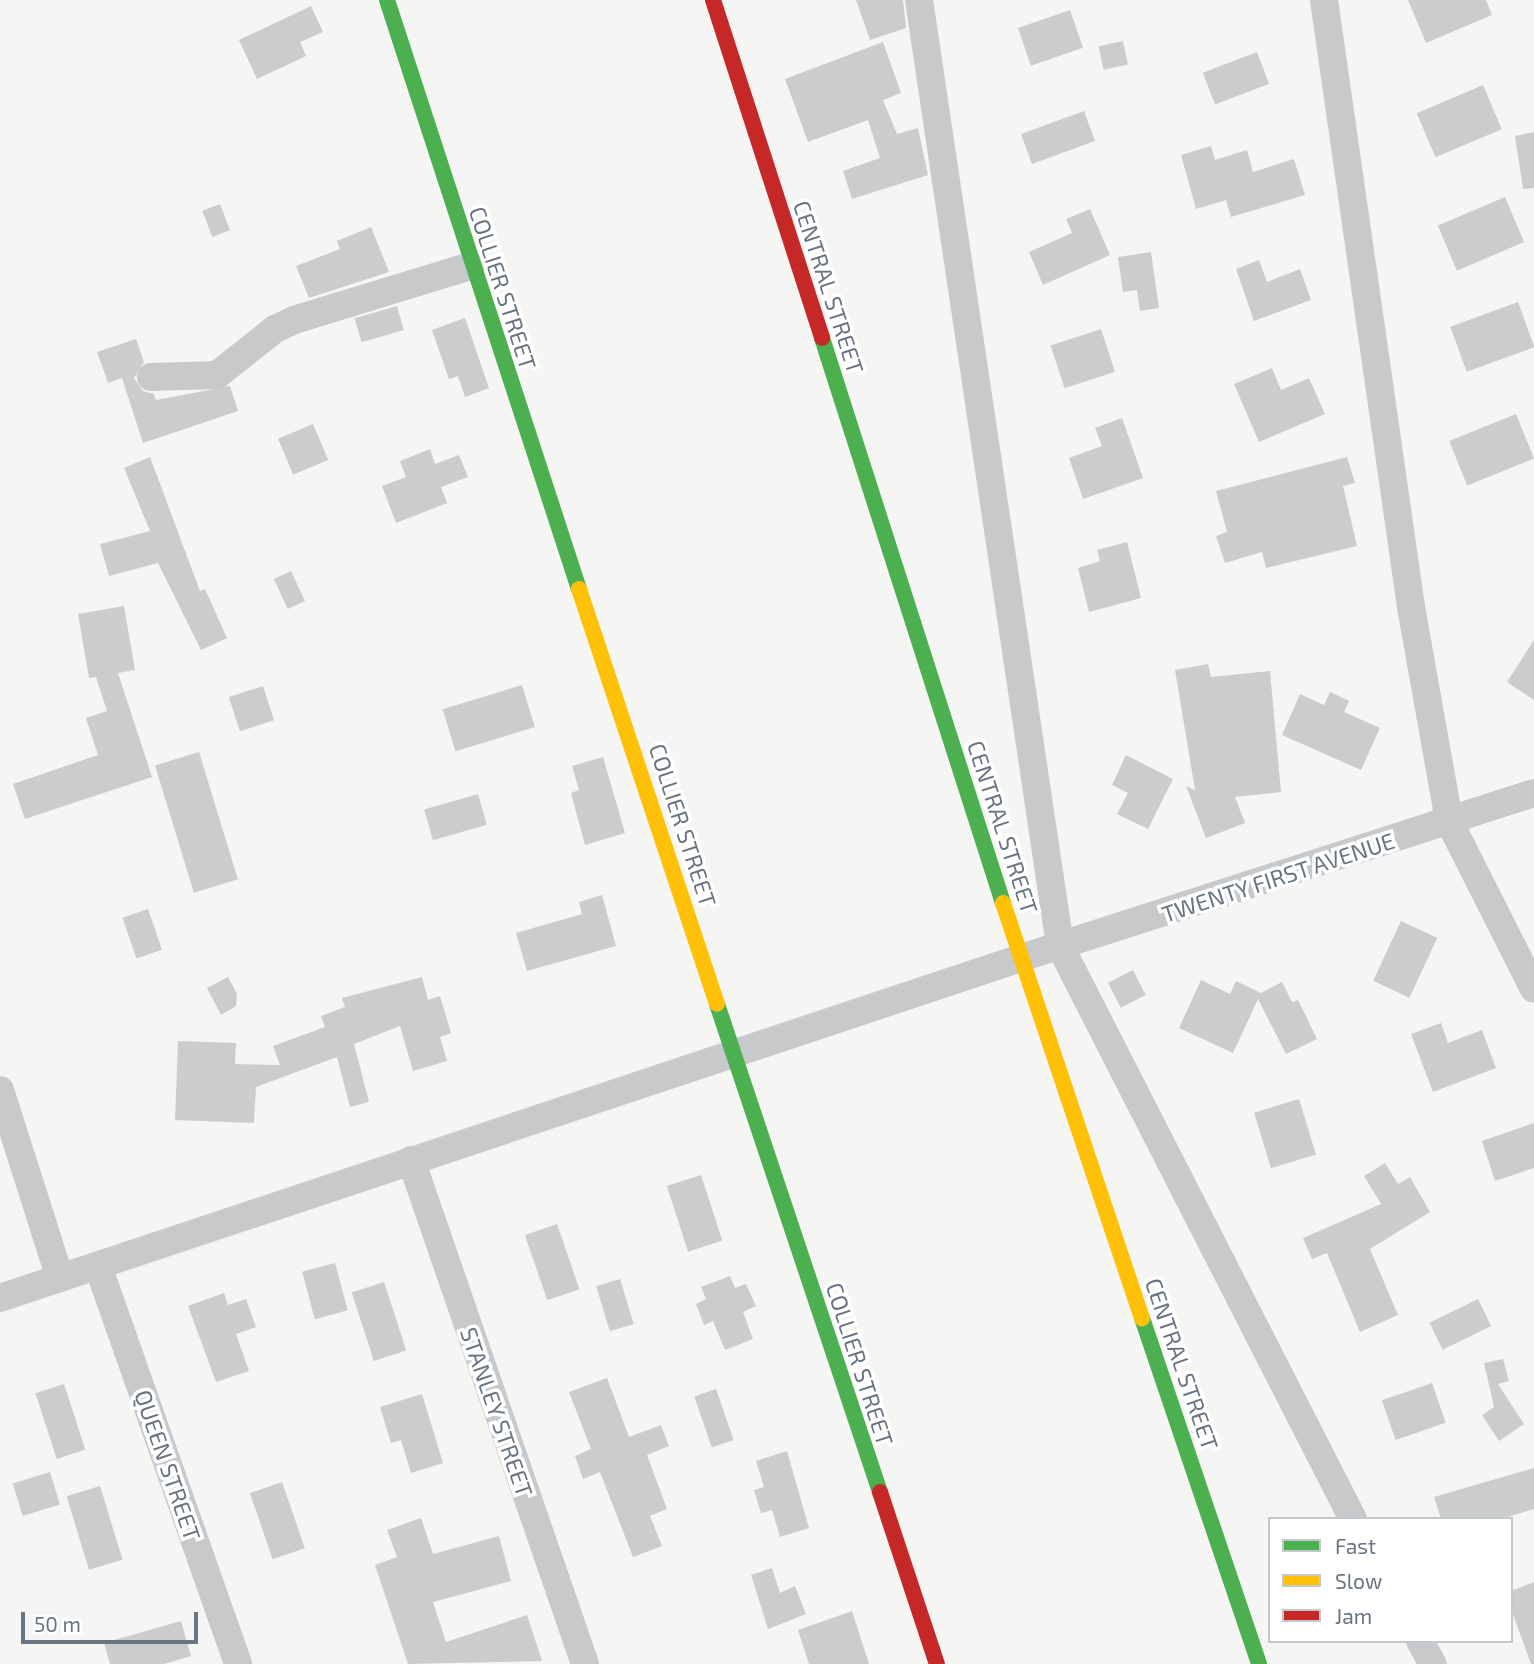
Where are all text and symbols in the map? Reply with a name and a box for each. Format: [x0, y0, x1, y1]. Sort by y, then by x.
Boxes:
street label: CENTRAL STREET [788, 197, 870, 377]
street label: COLLIER STREET [464, 203, 542, 373]
street label: CENTRAL STREET [962, 737, 1044, 917]
street label: COLLIER STREET [644, 740, 722, 910]
street label: TWENTY FIRST AVENUE [1157, 826, 1399, 928]
street label: CENTRAL STREET [1140, 1274, 1224, 1454]
street label: COLLIER STREET [821, 1279, 899, 1449]
street label: STANLEY STREET [455, 1323, 539, 1501]
street label: QUEEN STREET [129, 1386, 207, 1544]
legend [1268, 1517, 1513, 1643]
text: Fast [1335, 1533, 1376, 1558]
text: Slow [1335, 1568, 1382, 1593]
scale bar [24, 1598, 201, 1642]
text: Jam [1335, 1603, 1372, 1628]
text: 50 m [34, 1611, 81, 1636]

